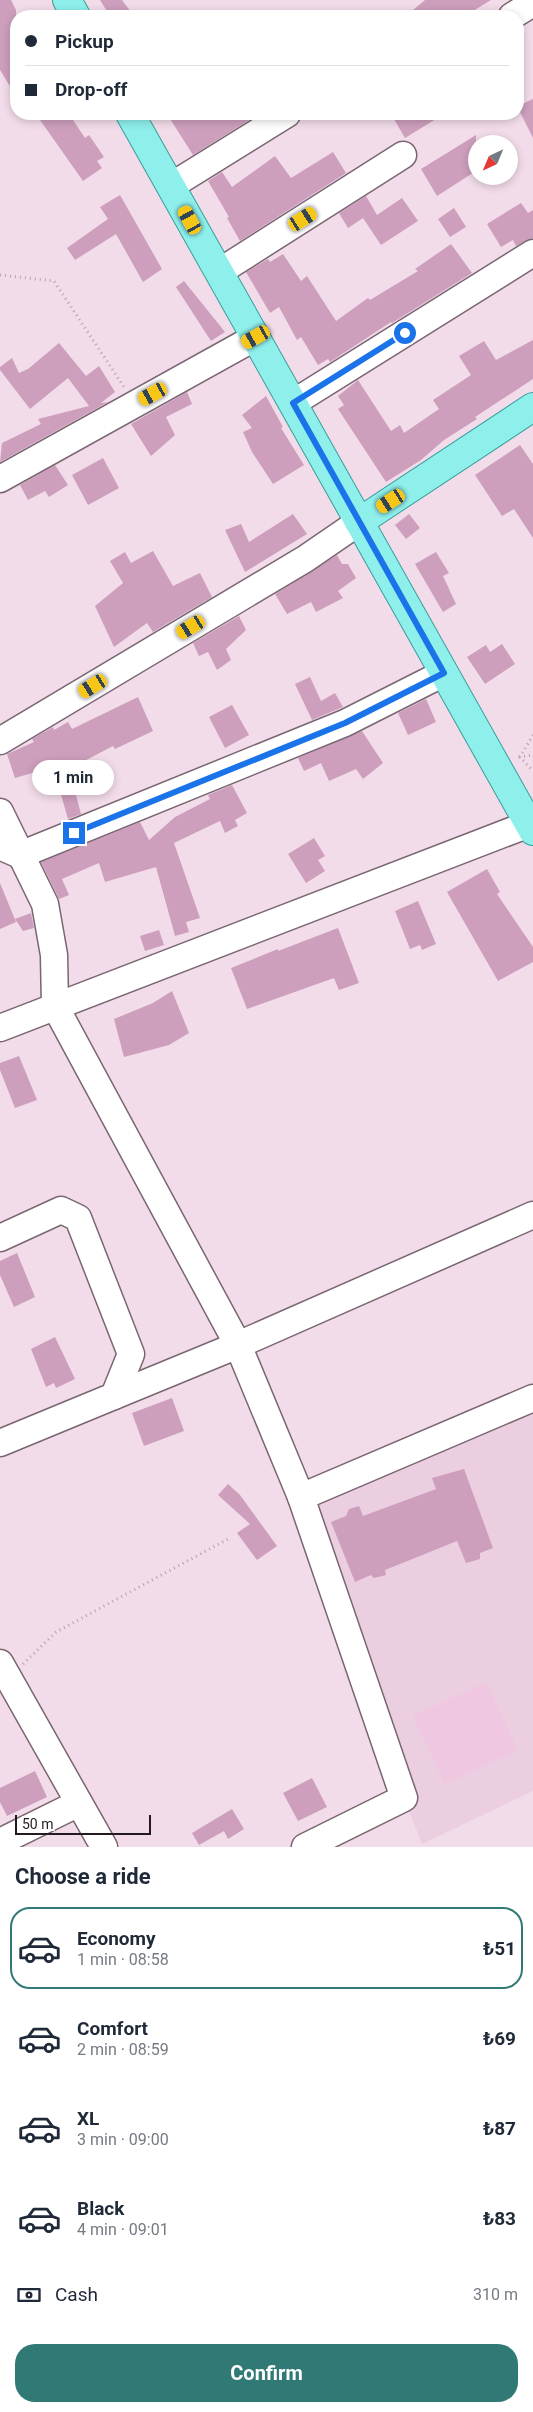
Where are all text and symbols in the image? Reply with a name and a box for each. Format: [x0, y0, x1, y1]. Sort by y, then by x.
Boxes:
text: Pickup [55, 30, 114, 53]
text: Drop-off [55, 78, 127, 101]
north arrow [468, 135, 518, 185]
map controls [468, 135, 518, 185]
car [176, 203, 203, 237]
car [286, 205, 319, 233]
route start [394, 322, 416, 344]
car [239, 323, 272, 351]
car [136, 380, 169, 408]
car [374, 487, 407, 515]
car [174, 613, 207, 641]
car [76, 672, 109, 700]
callout: 1 min [33, 760, 115, 796]
text: 1 min [53, 768, 93, 787]
route end [63, 822, 85, 844]
scale bar [15, 1812, 151, 1835]
text: 50 m [22, 1816, 54, 1832]
text: Choose a ride [15, 1864, 151, 1889]
icon: car [17, 1926, 62, 1971]
text: Economy [77, 1927, 156, 1950]
text: ₺51 [483, 1937, 516, 1960]
text: 1 min · 08:58 [77, 1950, 169, 1969]
icon: car [17, 2016, 62, 2061]
text: Comfort [77, 2017, 148, 2040]
text: ₺69 [483, 2027, 516, 2050]
text: 2 min · 08:59 [77, 2040, 169, 2059]
icon: car [17, 2106, 62, 2151]
text: XL [77, 2107, 99, 2130]
text: ₺87 [483, 2117, 516, 2140]
text: 3 min · 09:00 [77, 2130, 169, 2149]
icon: car [17, 2196, 62, 2241]
text: Black [77, 2197, 124, 2220]
text: ₺83 [483, 2207, 516, 2230]
text: 4 min · 09:01 [77, 2220, 169, 2239]
icon: cash [15, 2281, 43, 2309]
text: Cash [55, 2283, 98, 2306]
text: 310 m [473, 2285, 518, 2304]
button: Confirm [15, 2344, 518, 2402]

